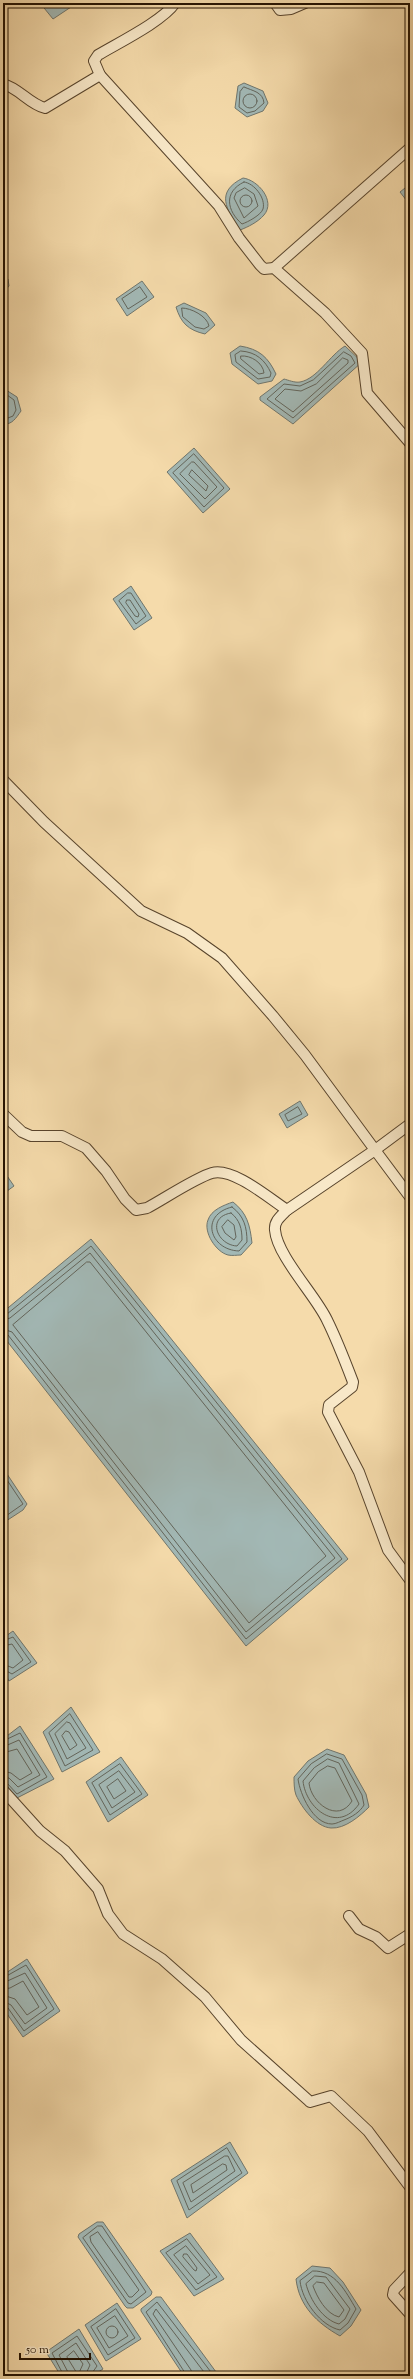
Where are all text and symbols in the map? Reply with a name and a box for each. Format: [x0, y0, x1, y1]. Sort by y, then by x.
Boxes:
scale bar [20, 2335, 90, 2361]
text: 50 m [25, 2341, 49, 2359]

